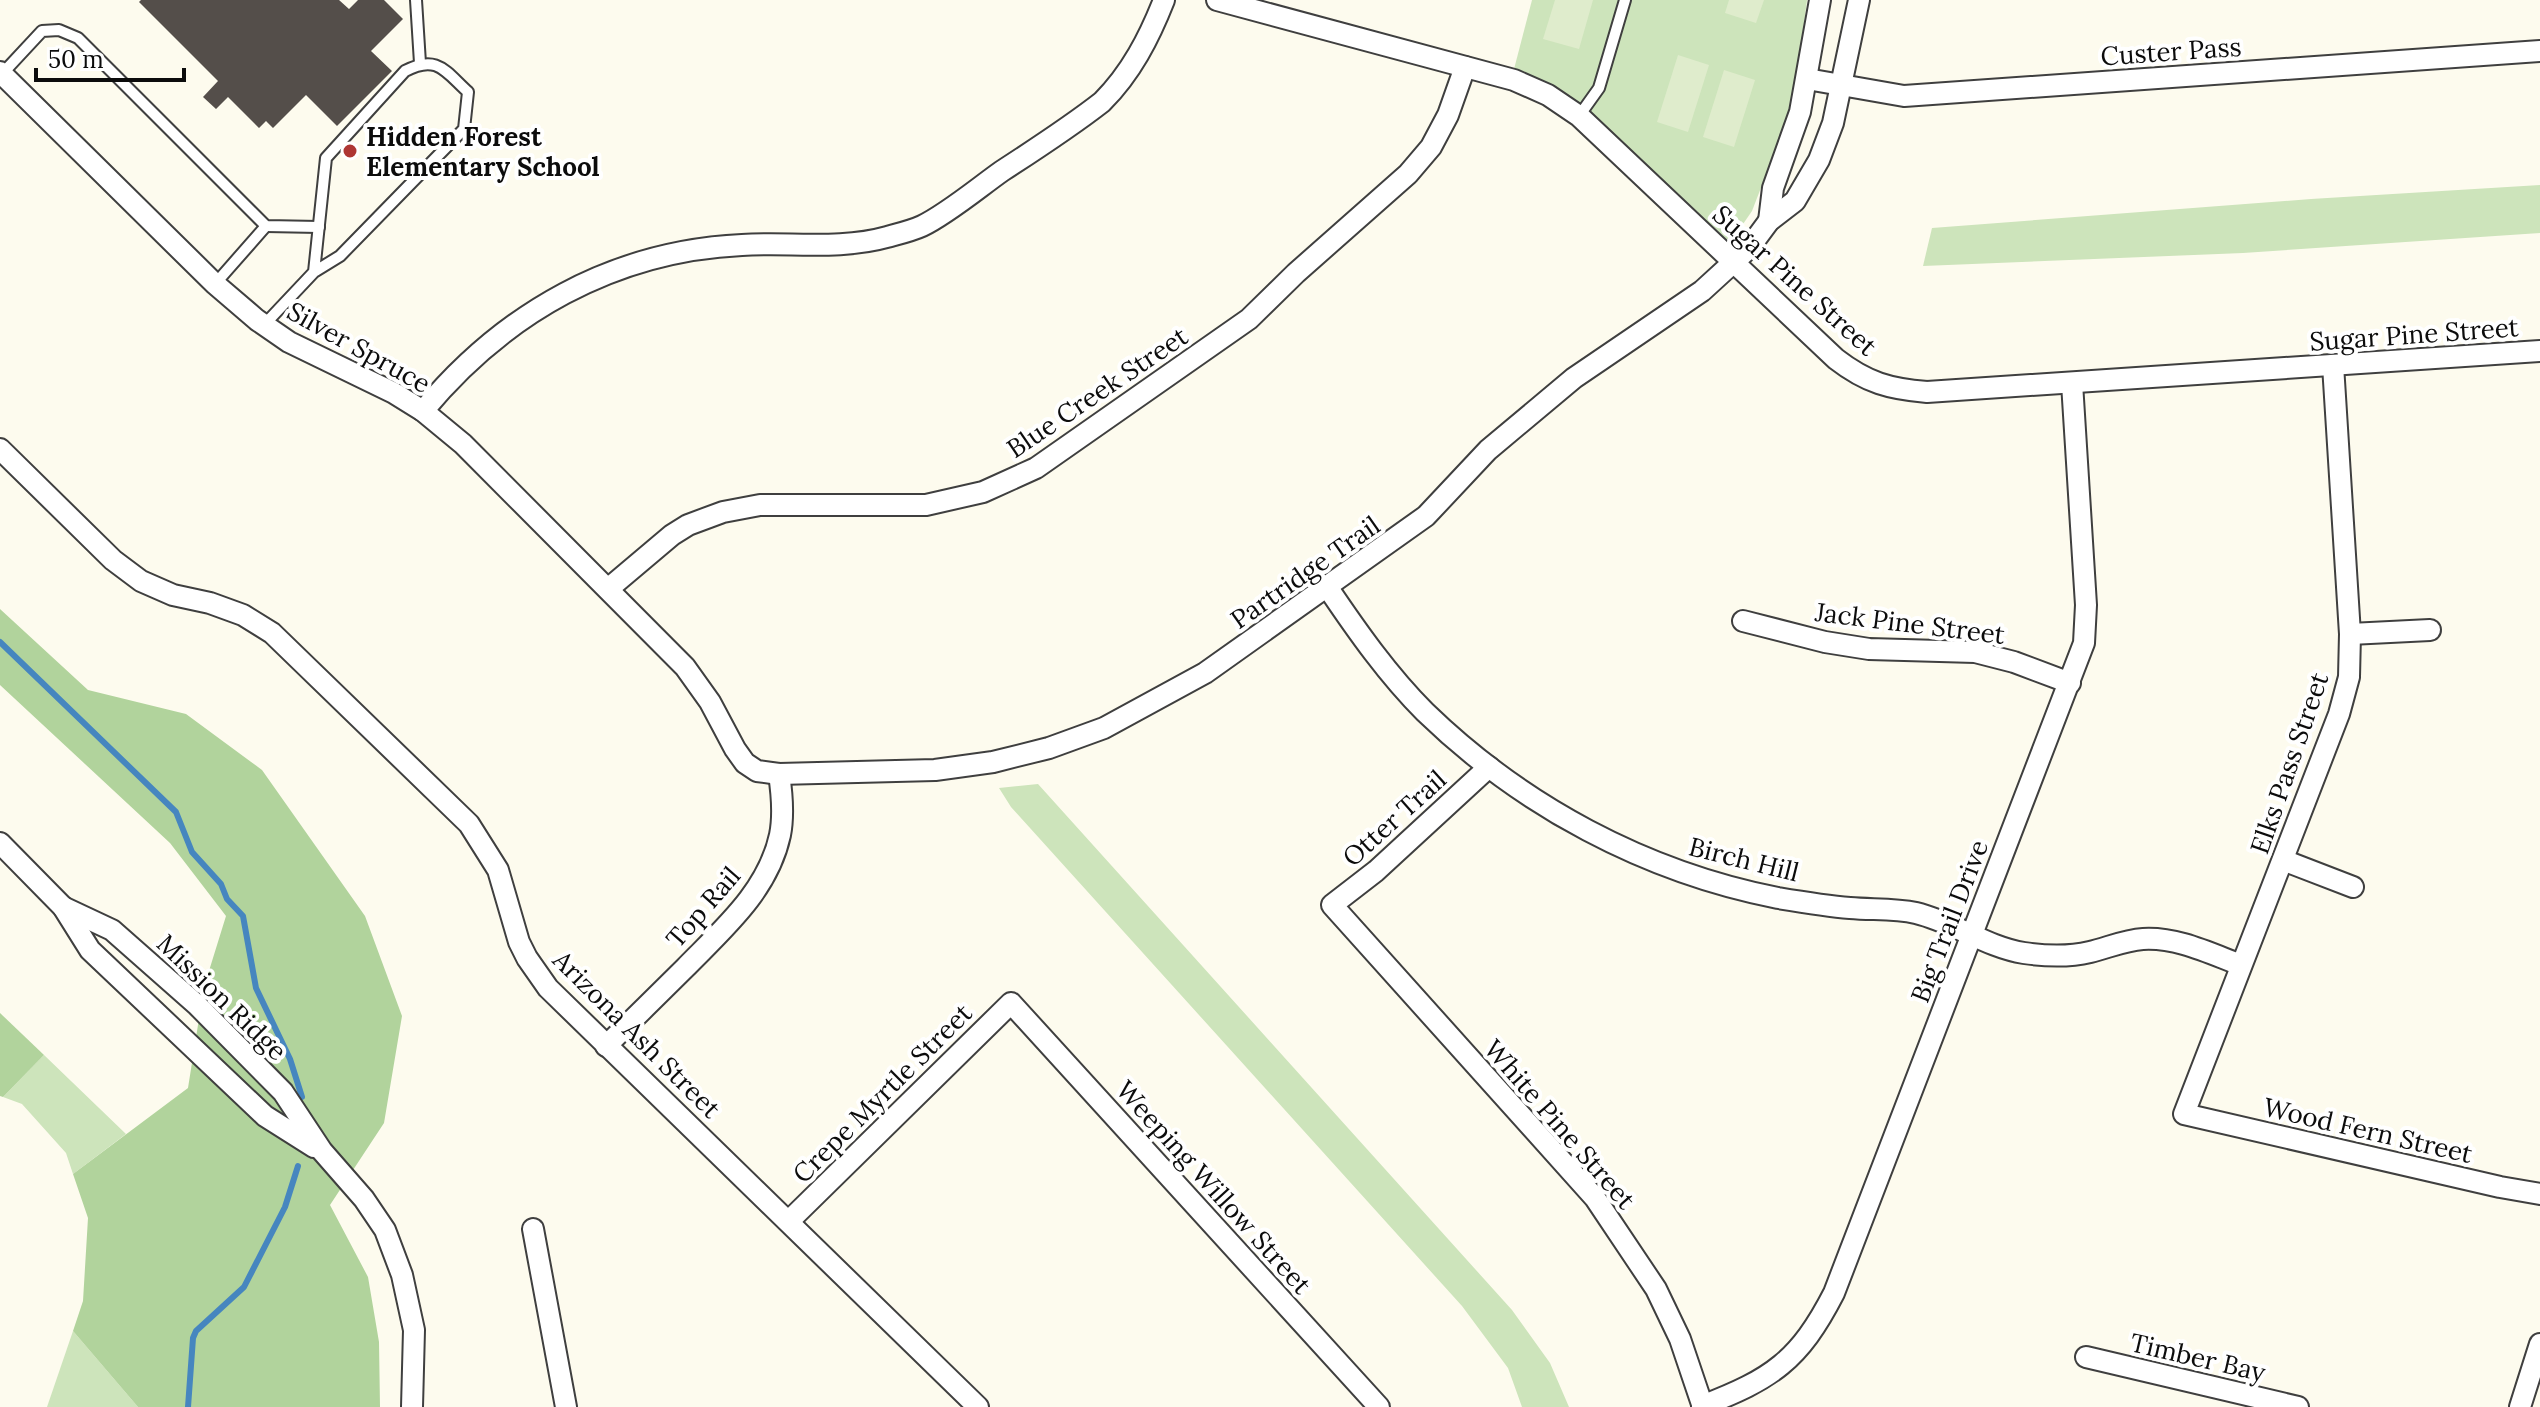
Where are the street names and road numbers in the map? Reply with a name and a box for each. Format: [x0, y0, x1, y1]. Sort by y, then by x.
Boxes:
street label: Custer Pass [2099, 30, 2243, 72]
street label: Sugar Pine Street [1706, 198, 1884, 362]
street label: Silver Spruce [282, 294, 436, 400]
street label: Sugar Pine Street [2308, 310, 2520, 358]
street label: Blue Creek Street [1000, 319, 1194, 465]
street label: Partridge Trail [1224, 508, 1386, 636]
street label: Jack Pine Street [1812, 595, 2007, 651]
street label: Elks Pass Street [2243, 668, 2335, 858]
street label: Otter Trail [1335, 763, 1453, 873]
street label: Birch Hill [1686, 829, 1802, 889]
street label: Big Trail Drive [1903, 835, 1995, 1007]
street label: Top Rail [659, 860, 747, 954]
street label: Mission Ridge [150, 927, 294, 1067]
street label: Arizona Ash Street [546, 943, 728, 1125]
street label: Crepe Myrtle Street [785, 996, 979, 1190]
street label: White Pine Street [1477, 1032, 1643, 1216]
street label: Weeping Willow Street [1109, 1073, 1319, 1301]
street label: Wood Fern Street [2260, 1090, 2476, 1170]
street label: Timber Bay [2127, 1325, 2269, 1389]

